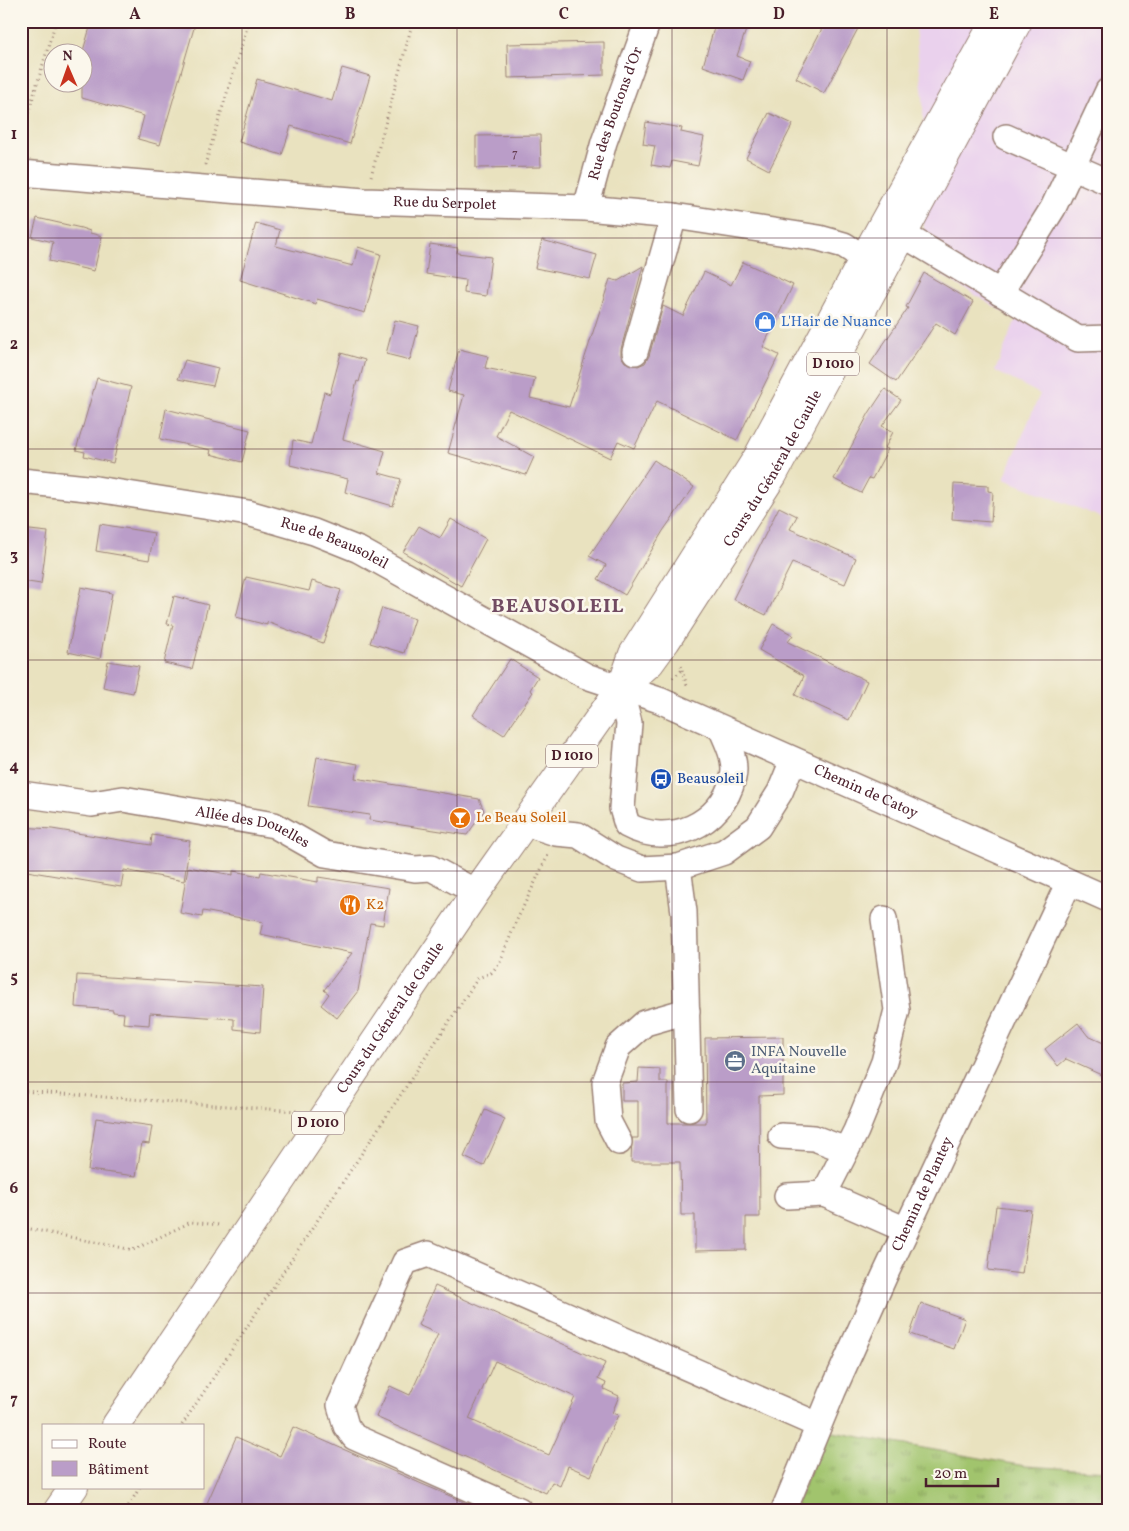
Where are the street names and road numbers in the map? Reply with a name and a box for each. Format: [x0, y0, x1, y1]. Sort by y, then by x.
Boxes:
street label: Rue des Boutons d'Or [584, 44, 648, 183]
street label: Rue du Serpolet [393, 191, 497, 216]
road number: D 1010 [807, 352, 859, 376]
street label: Cours du Général de Gaulle [719, 386, 827, 551]
street label: Rue de Beausoleil [278, 512, 392, 575]
road number: D 1010 [546, 744, 598, 768]
street label: Chemin de Catoy [810, 759, 921, 824]
street label: Allée des Douelles [194, 801, 313, 853]
street label: Cours du Général de Gaulle [332, 938, 450, 1098]
road number: D 1010 [292, 1112, 344, 1134]
street label: Chemin de Plantey [887, 1134, 959, 1255]

